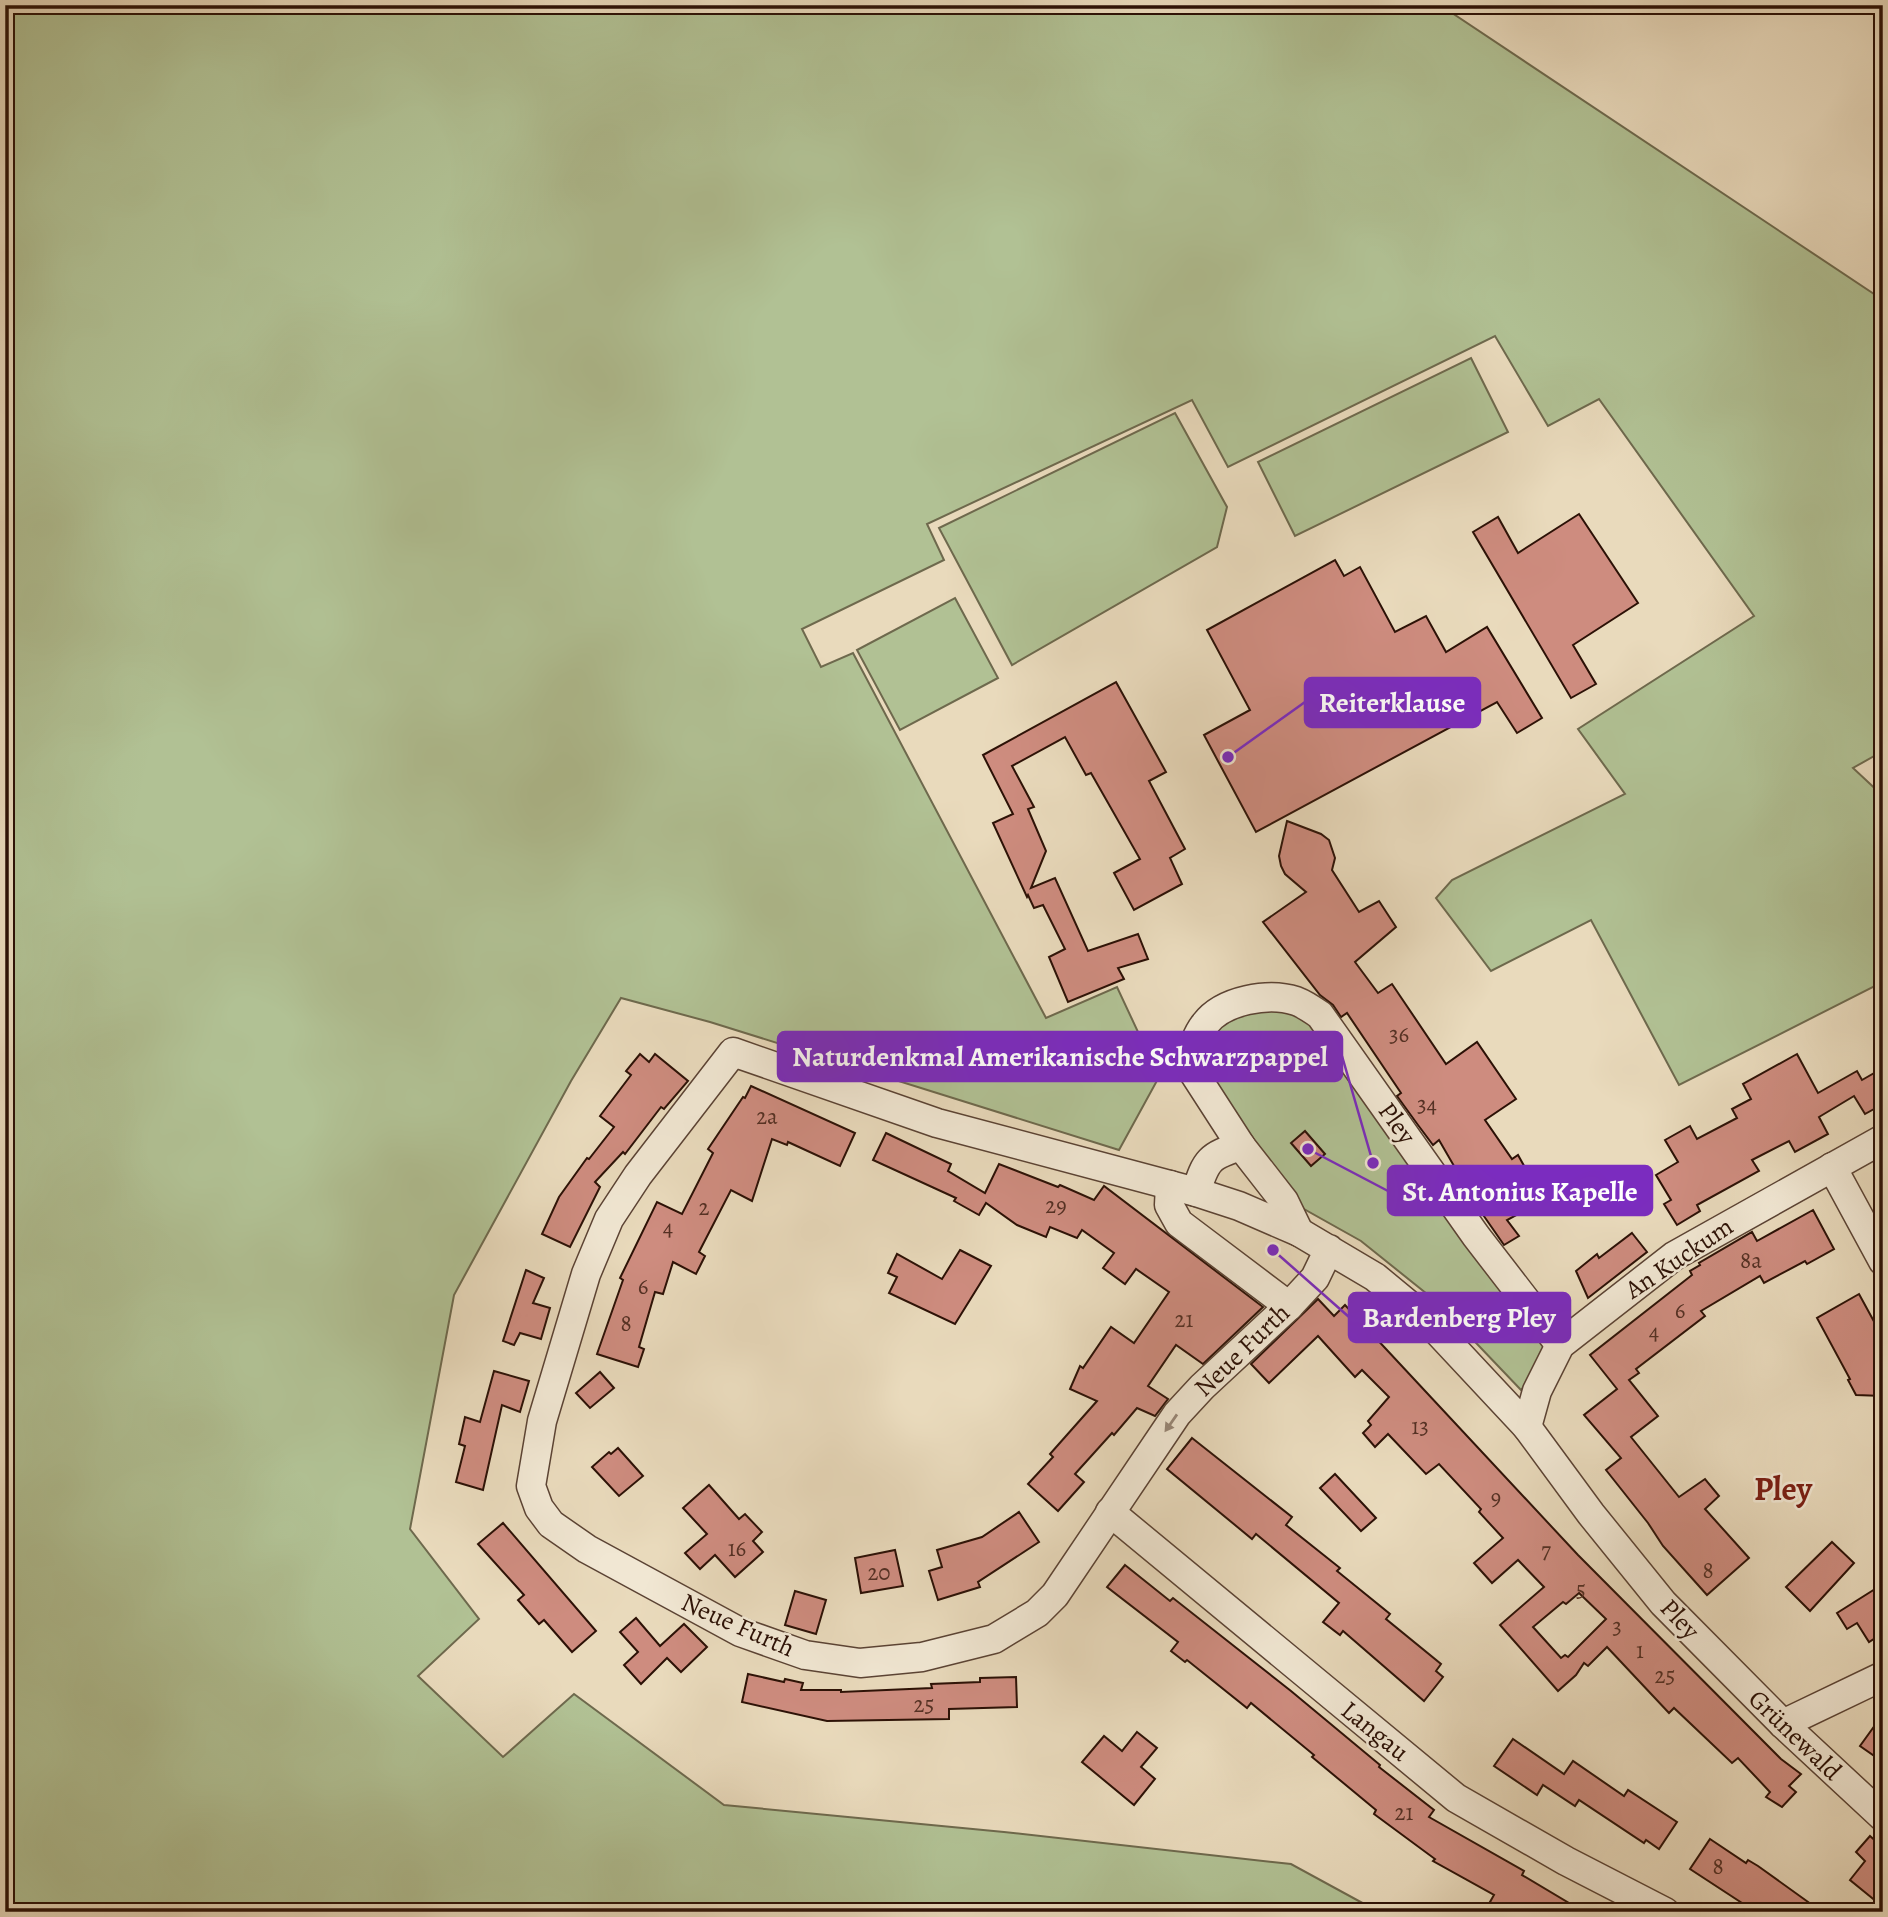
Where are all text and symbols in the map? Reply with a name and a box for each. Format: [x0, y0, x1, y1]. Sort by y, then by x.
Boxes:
callout: Reiterklause [1305, 678, 1480, 727]
text: Reiterklause [1319, 684, 1465, 722]
house number: 36 [1389, 1019, 1409, 1050]
callout: Naturdenkmal Amerikanische Schwarzpappel [778, 1032, 1342, 1081]
text: Naturdenkmal Amerikanische Schwarzpappel [792, 1038, 1329, 1076]
house number: 34 [1417, 1089, 1437, 1120]
street label: Pley [1370, 1095, 1424, 1151]
house number: 2a [756, 1101, 778, 1132]
callout: St. Antonius Kapelle [1388, 1166, 1652, 1215]
text: St. Antonius Kapelle [1402, 1173, 1638, 1211]
house number: 29 [1045, 1190, 1067, 1221]
house number: 2 [699, 1192, 710, 1223]
street label: An Kuckum [1617, 1209, 1740, 1308]
house number: 4 [663, 1212, 673, 1243]
house number: 8a [1740, 1245, 1762, 1276]
house number: 6 [638, 1271, 648, 1302]
callout: Bardenberg Pley [1349, 1293, 1570, 1342]
street label: Neue Furth [1187, 1295, 1298, 1404]
house number: 6 [1675, 1295, 1685, 1326]
text: Bardenberg Pley [1362, 1299, 1557, 1337]
house number: 21 [1175, 1304, 1194, 1335]
house number: 8 [620, 1308, 632, 1339]
house number: 4 [1649, 1316, 1659, 1347]
house number: 13 [1411, 1411, 1429, 1442]
one-way arrow [1164, 1414, 1178, 1432]
district label: Pley [1754, 1466, 1813, 1511]
house number: 9 [1491, 1482, 1501, 1513]
house number: 16 [728, 1533, 746, 1564]
house number: 7 [1541, 1535, 1551, 1566]
house number: 8 [1702, 1555, 1714, 1586]
house number: 20 [867, 1557, 891, 1588]
house number: 5 [1576, 1574, 1586, 1605]
street label: Neue Furth [676, 1585, 800, 1666]
street label: Pley [1652, 1591, 1708, 1647]
house number: 3 [1612, 1611, 1622, 1642]
house number: 1 [1636, 1635, 1644, 1666]
house number: 25 [1655, 1660, 1675, 1691]
street label: Grünewald [1741, 1682, 1849, 1788]
house number: 25 [914, 1689, 934, 1720]
street label: Langau [1334, 1693, 1417, 1770]
house number: 21 [1395, 1797, 1414, 1828]
house number: 8 [1712, 1851, 1724, 1882]

